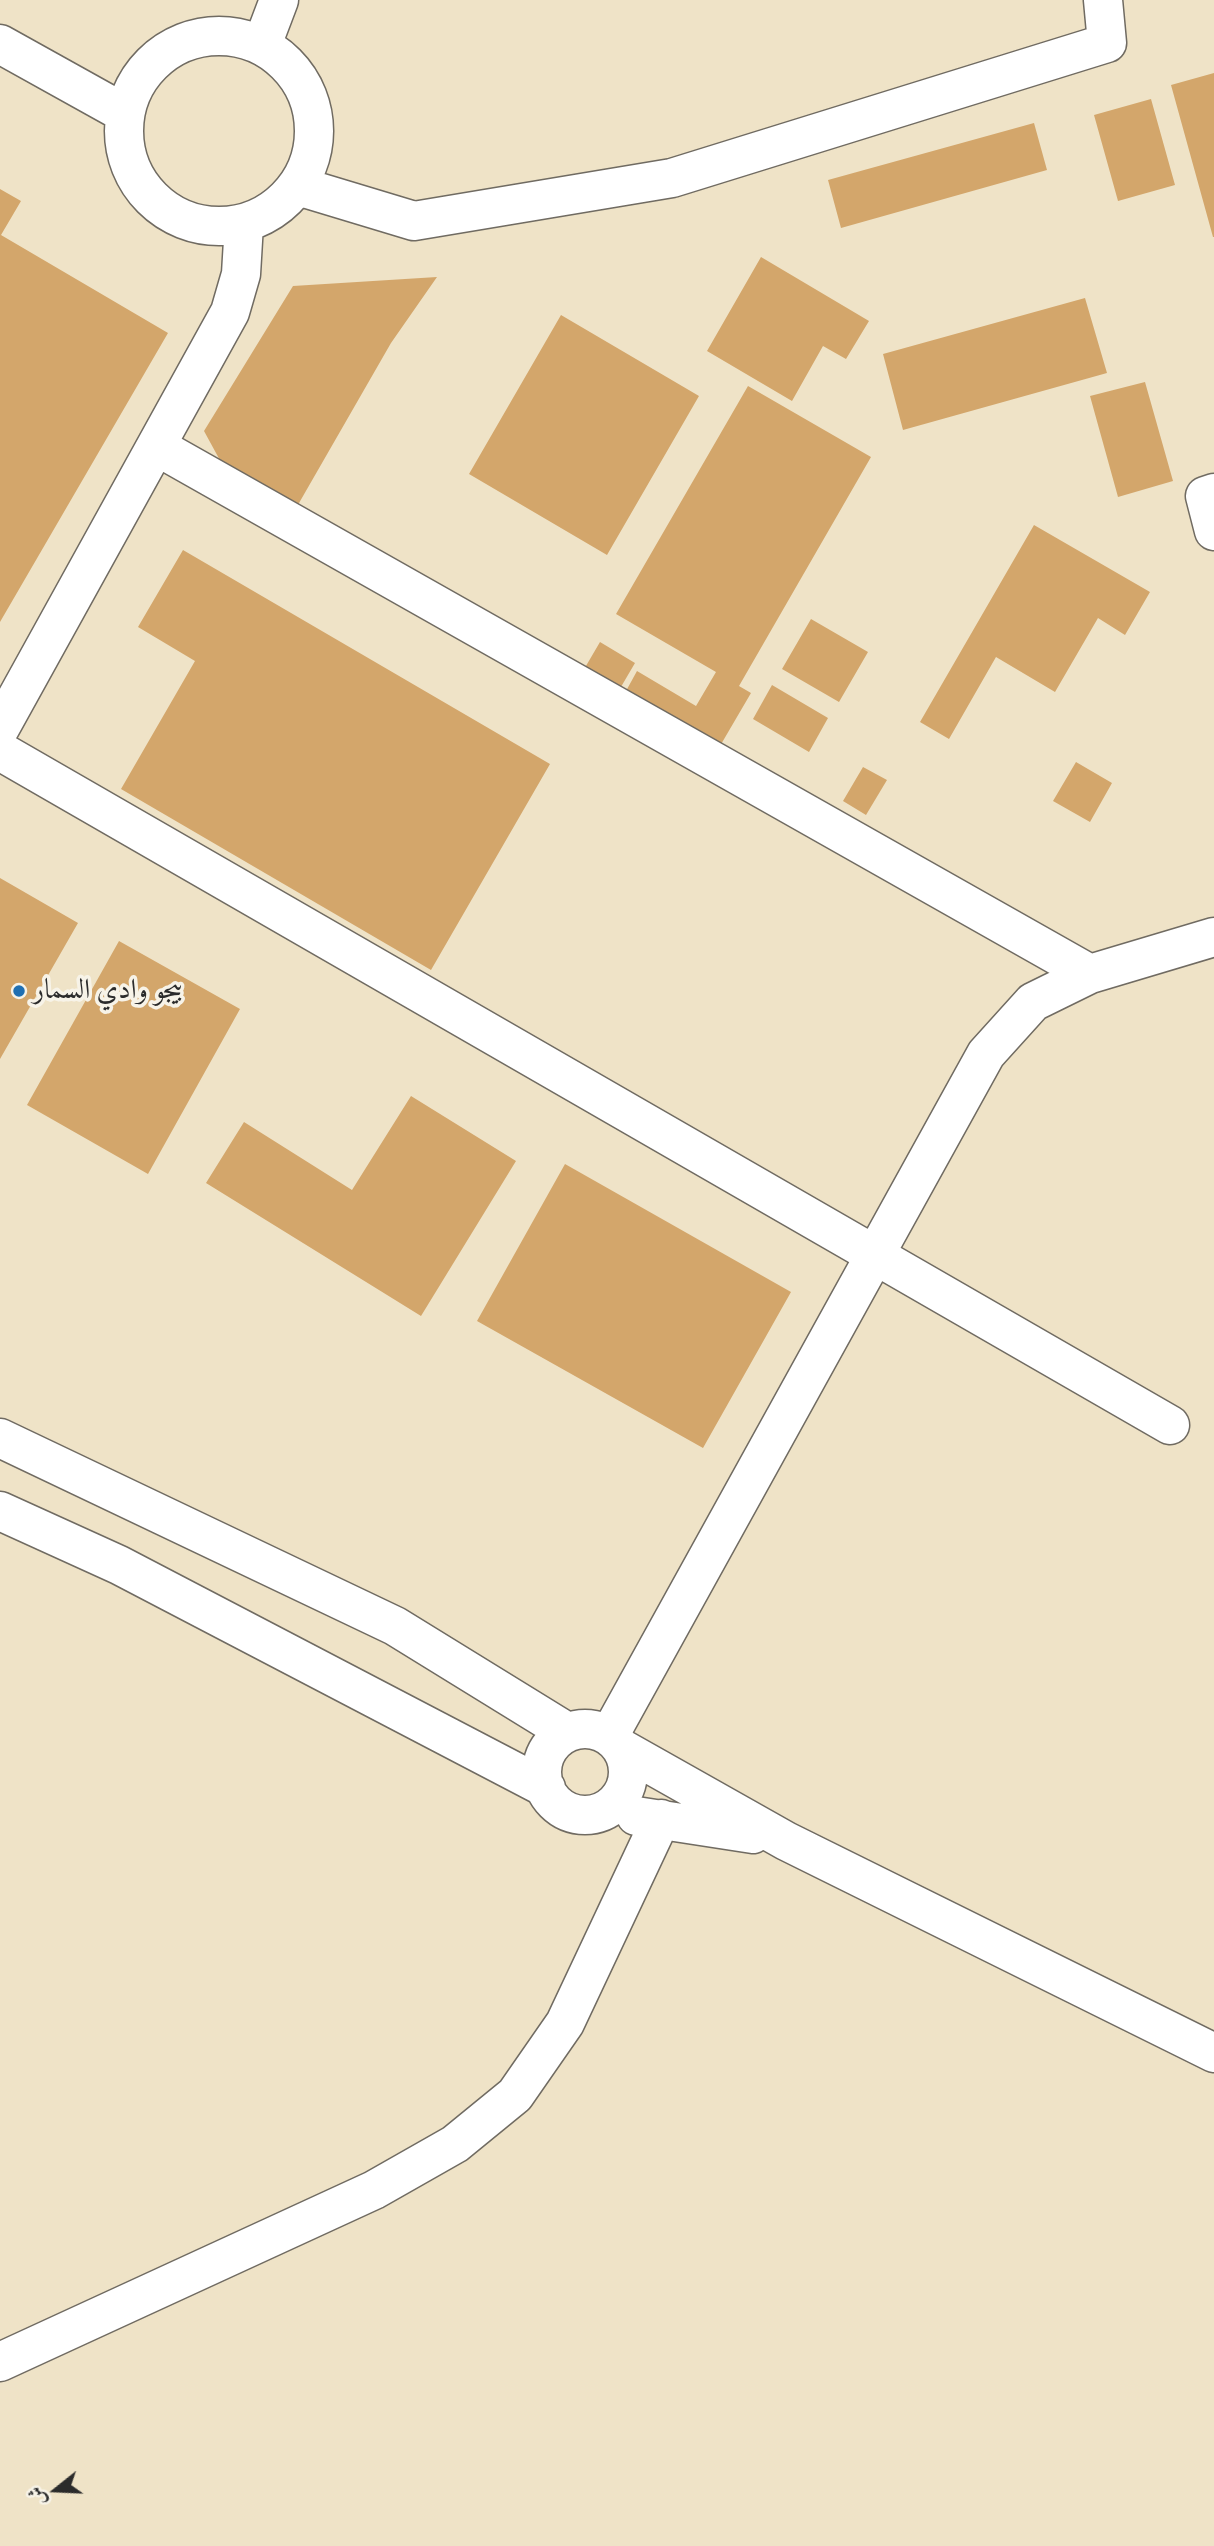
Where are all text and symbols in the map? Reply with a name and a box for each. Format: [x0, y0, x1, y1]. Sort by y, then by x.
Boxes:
place label: بيجو وادي السمار [33, 974, 183, 1008]
marker: بيجو وادي السمار [11, 983, 27, 999]
north arrow [21, 2455, 91, 2525]
text: ش [20, 2483, 52, 2510]

